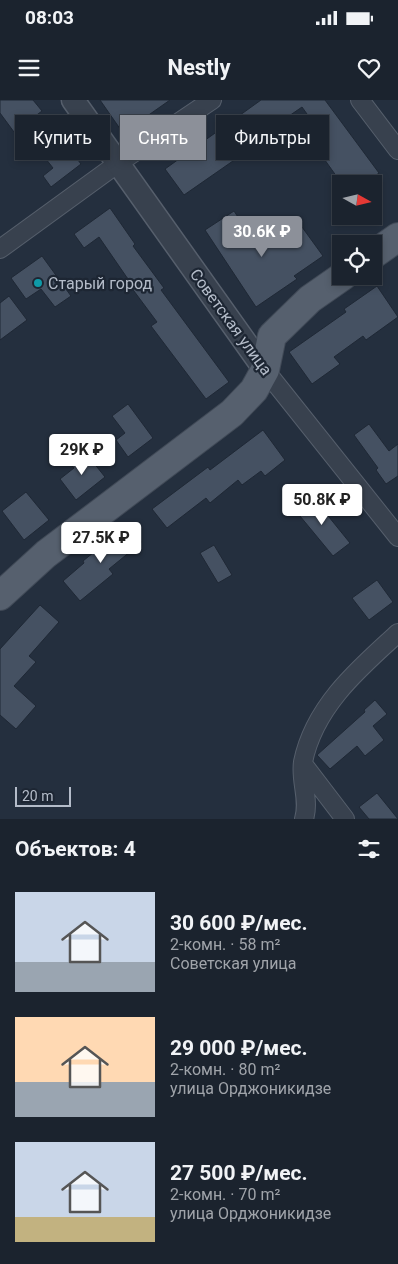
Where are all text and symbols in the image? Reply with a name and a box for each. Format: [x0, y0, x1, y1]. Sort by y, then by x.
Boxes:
text: 08:03 [25, 6, 74, 29]
icon: menu [15, 54, 43, 82]
icon: heart [355, 54, 383, 82]
text: Nestly [167, 55, 231, 80]
chip: Купить [15, 115, 110, 160]
chip: Снять [120, 115, 206, 160]
chip: Фильтры [216, 115, 329, 160]
north arrow [332, 175, 382, 225]
map controls [332, 175, 382, 285]
pin: 30.6K ₽ [216, 216, 308, 258]
text: 30.6K ₽ [233, 222, 291, 241]
button: locate [332, 235, 382, 285]
street label: Советская улица [186, 265, 276, 379]
place label: Старый город [48, 274, 153, 293]
marker: Старый город [32, 277, 44, 289]
pin: 29K ₽ [47, 434, 117, 476]
text: 29K ₽ [60, 440, 104, 459]
pin: 50.8K ₽ [276, 484, 368, 526]
text: 50.8K ₽ [293, 490, 351, 509]
pin: 27.5K ₽ [55, 522, 147, 564]
text: 27.5K ₽ [72, 528, 130, 547]
scale bar [15, 784, 71, 807]
text: 20 m [22, 788, 54, 804]
icon: filters [355, 835, 383, 863]
text: Объектов: 4 [15, 837, 136, 861]
text: 30 600 ₽/мес. [170, 911, 308, 935]
icon: home [55, 912, 115, 972]
text: 2-комн. · 58 m² [170, 935, 280, 954]
text: Советская улица [170, 954, 297, 973]
text: 29 000 ₽/мес. [170, 1036, 308, 1060]
icon: home [55, 1037, 115, 1097]
text: 2-комн. · 80 m² [170, 1060, 280, 1079]
text: улица Орджоникидзе [170, 1079, 331, 1098]
text: 27 500 ₽/мес. [170, 1161, 308, 1185]
icon: home [55, 1162, 115, 1222]
text: 2-комн. · 70 m² [170, 1185, 280, 1204]
text: улица Орджоникидзе [170, 1204, 331, 1223]

